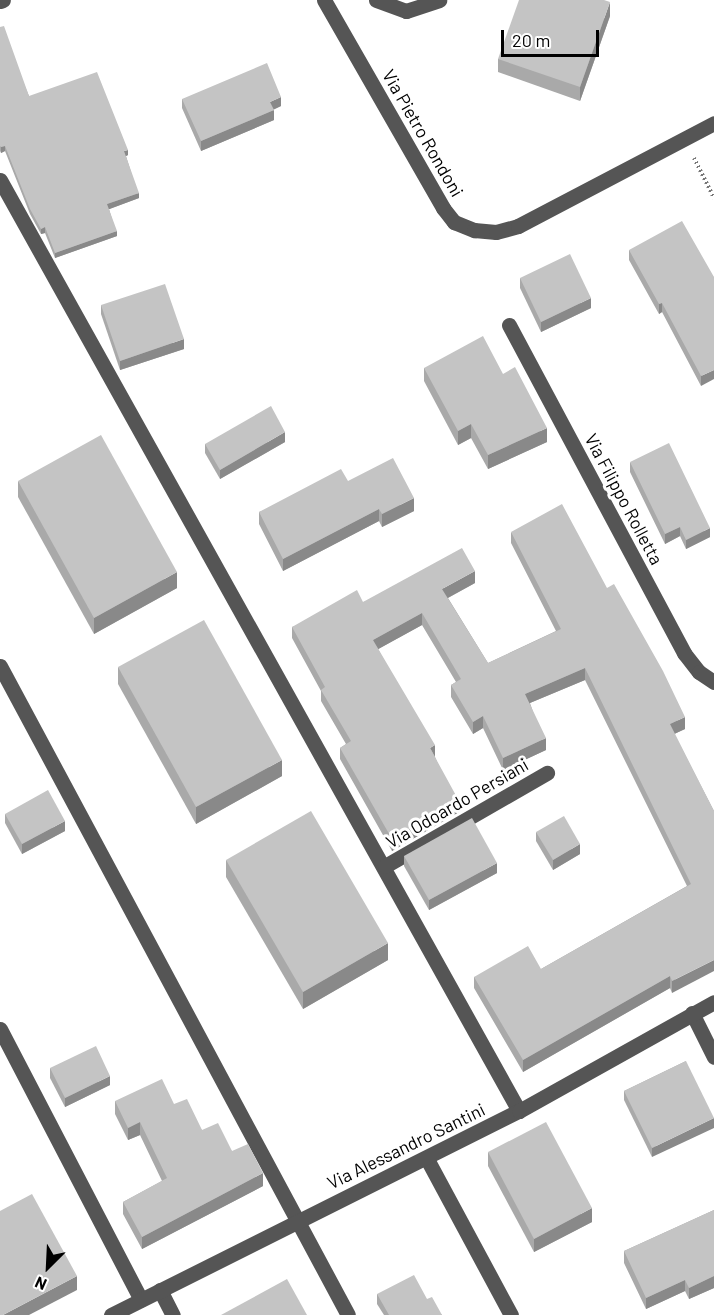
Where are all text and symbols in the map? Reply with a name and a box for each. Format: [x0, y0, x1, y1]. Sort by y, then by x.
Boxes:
scale bar [504, 18, 602, 56]
text: 20 m [512, 29, 550, 51]
street label: Via Pietro Rondoni [378, 66, 468, 200]
street label: Via Filippo Rolletta [580, 430, 668, 568]
street label: Via Odoardo Persiani [382, 753, 532, 853]
street label: Via Alessandro Santini [324, 1098, 488, 1194]
north arrow [18, 1237, 78, 1297]
text: N [32, 1273, 49, 1295]

